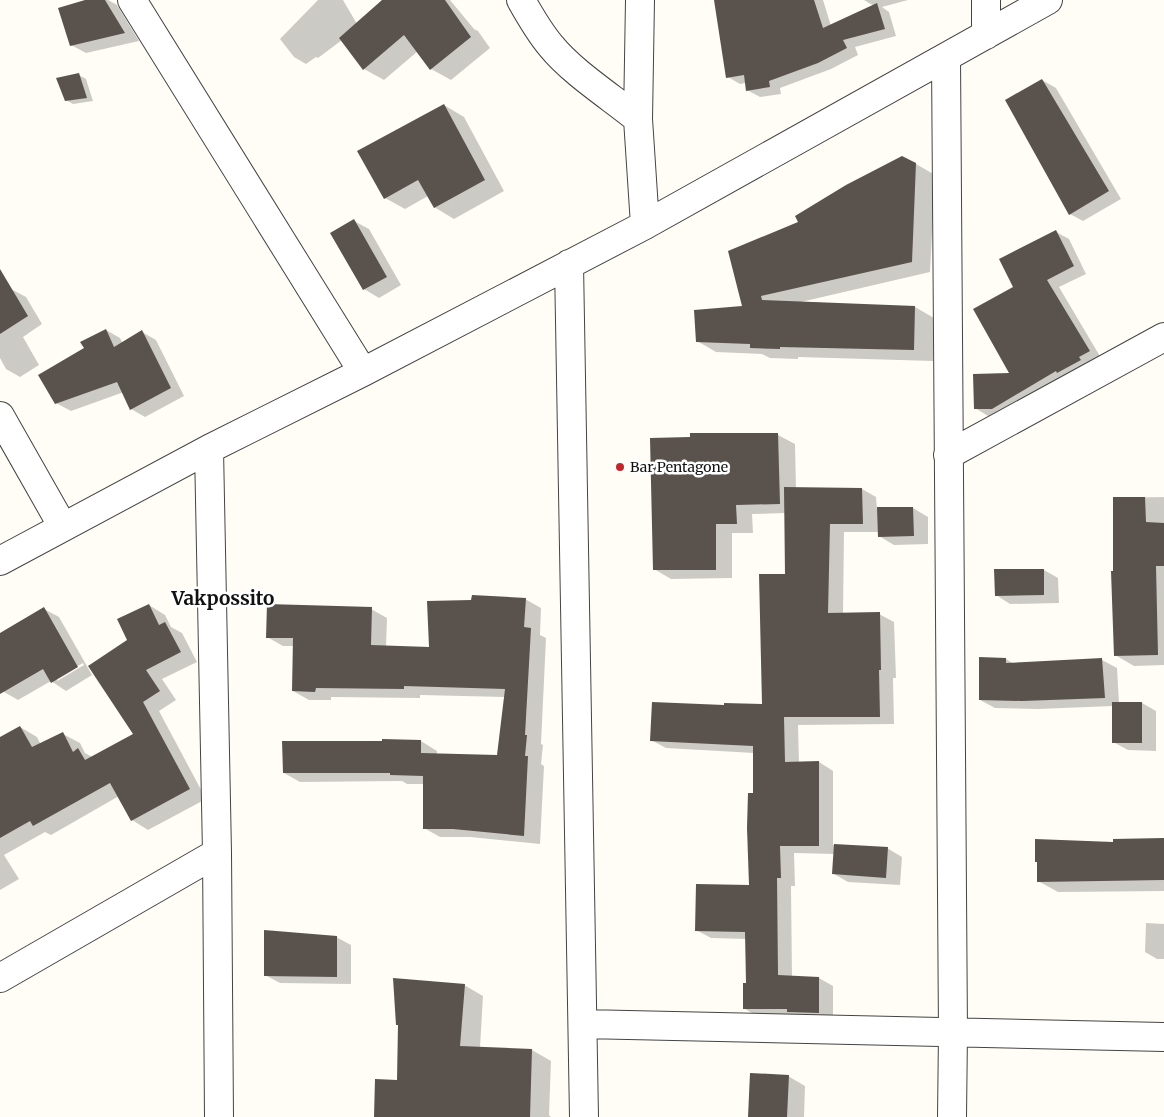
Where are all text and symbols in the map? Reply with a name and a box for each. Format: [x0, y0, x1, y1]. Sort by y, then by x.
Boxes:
place label: Bar Pentagone [630, 458, 728, 476]
marker: Bar Pentagone [614, 461, 626, 473]
district label: Vakpossito [171, 586, 274, 610]

